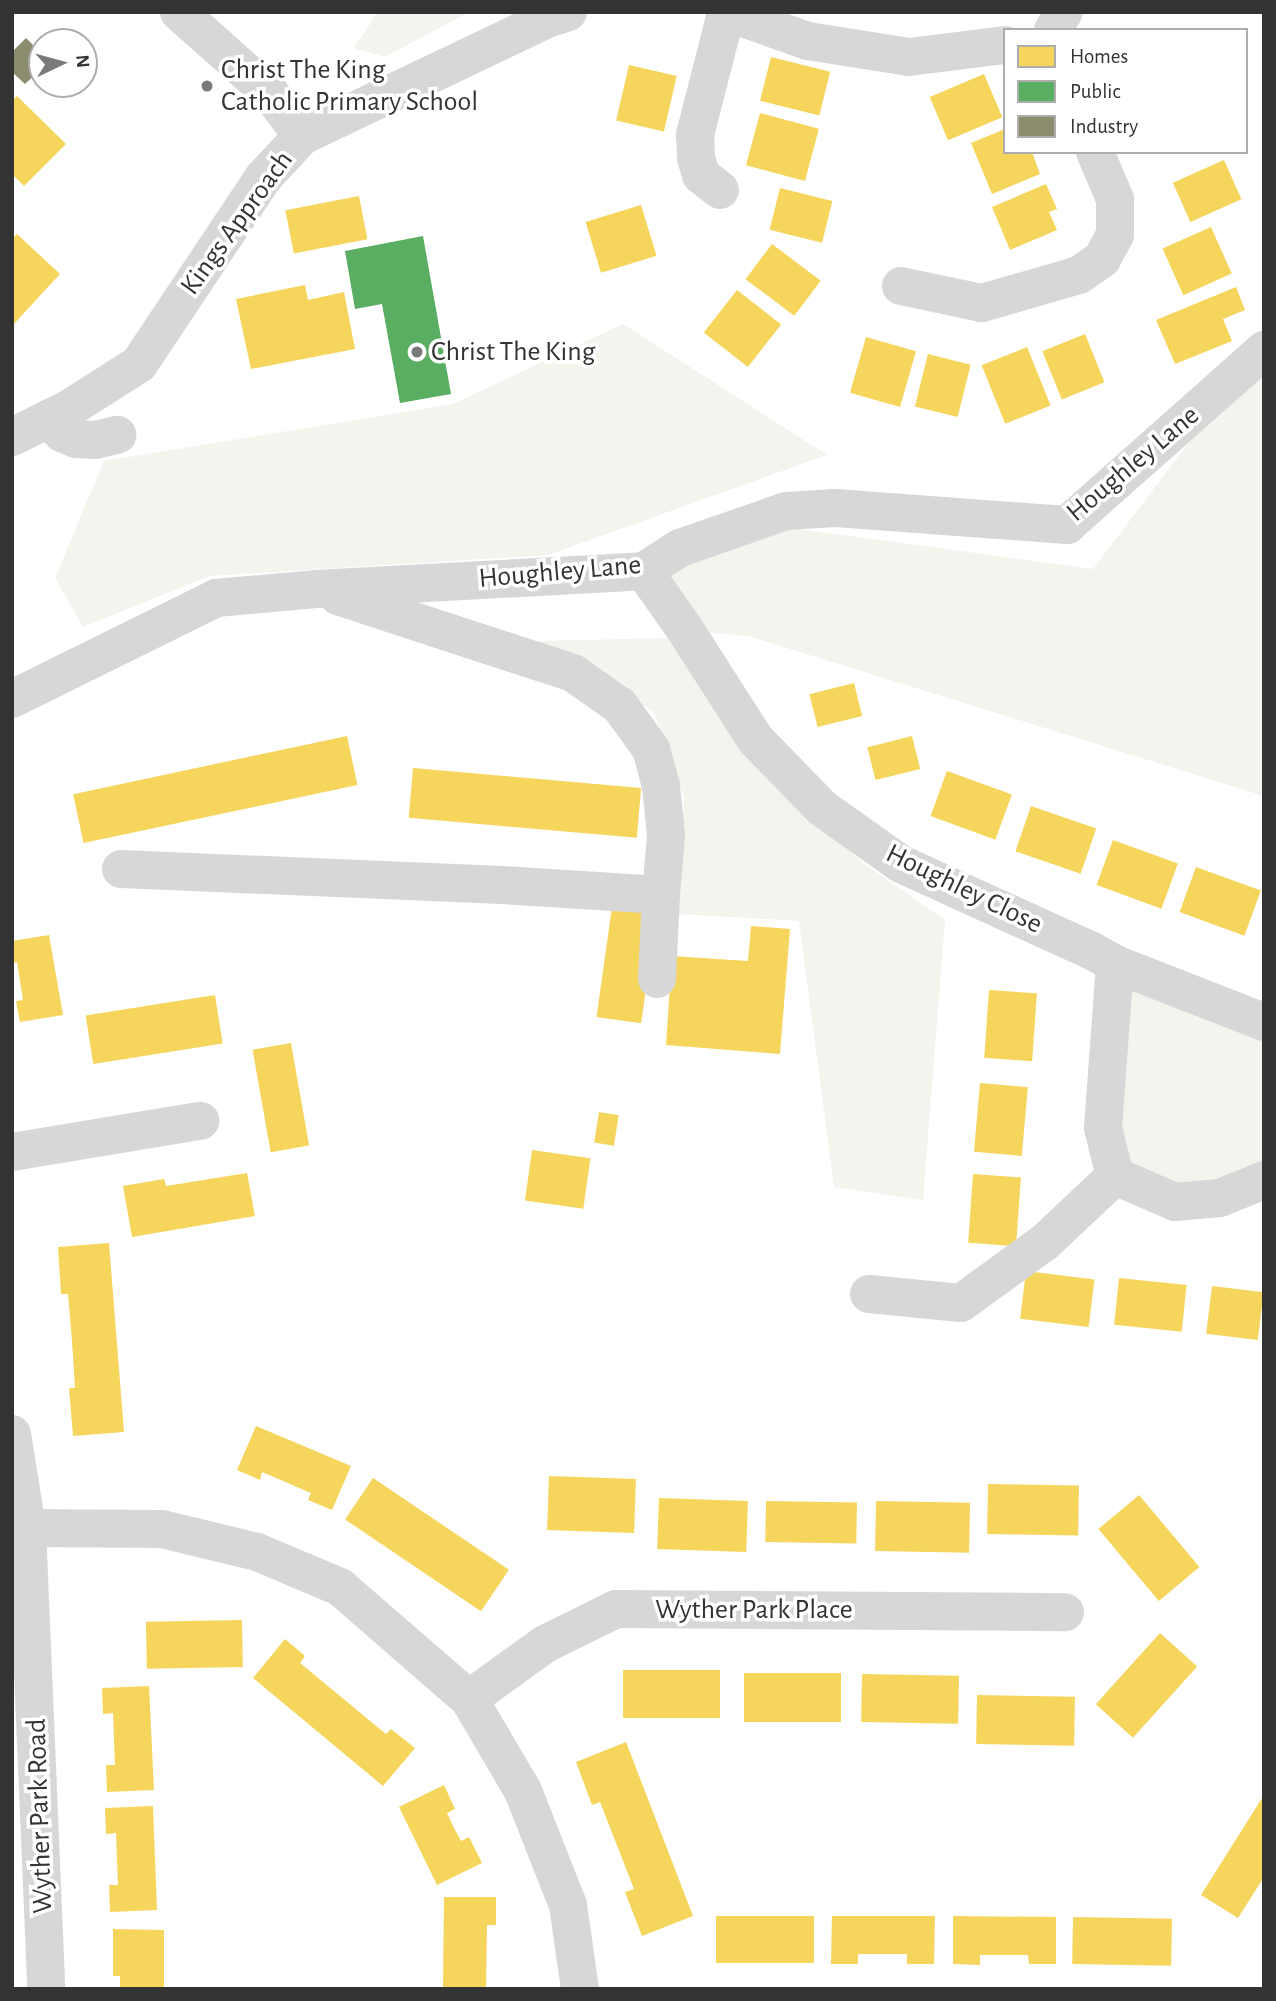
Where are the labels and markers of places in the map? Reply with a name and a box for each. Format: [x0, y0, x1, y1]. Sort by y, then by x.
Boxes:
place label: Christ The King Catholic Primary School [221, 53, 478, 119]
marker: Christ The King Catholic Primary School [199, 78, 215, 94]
place label: Christ The King [431, 335, 595, 369]
marker: Christ The King [409, 344, 425, 360]

